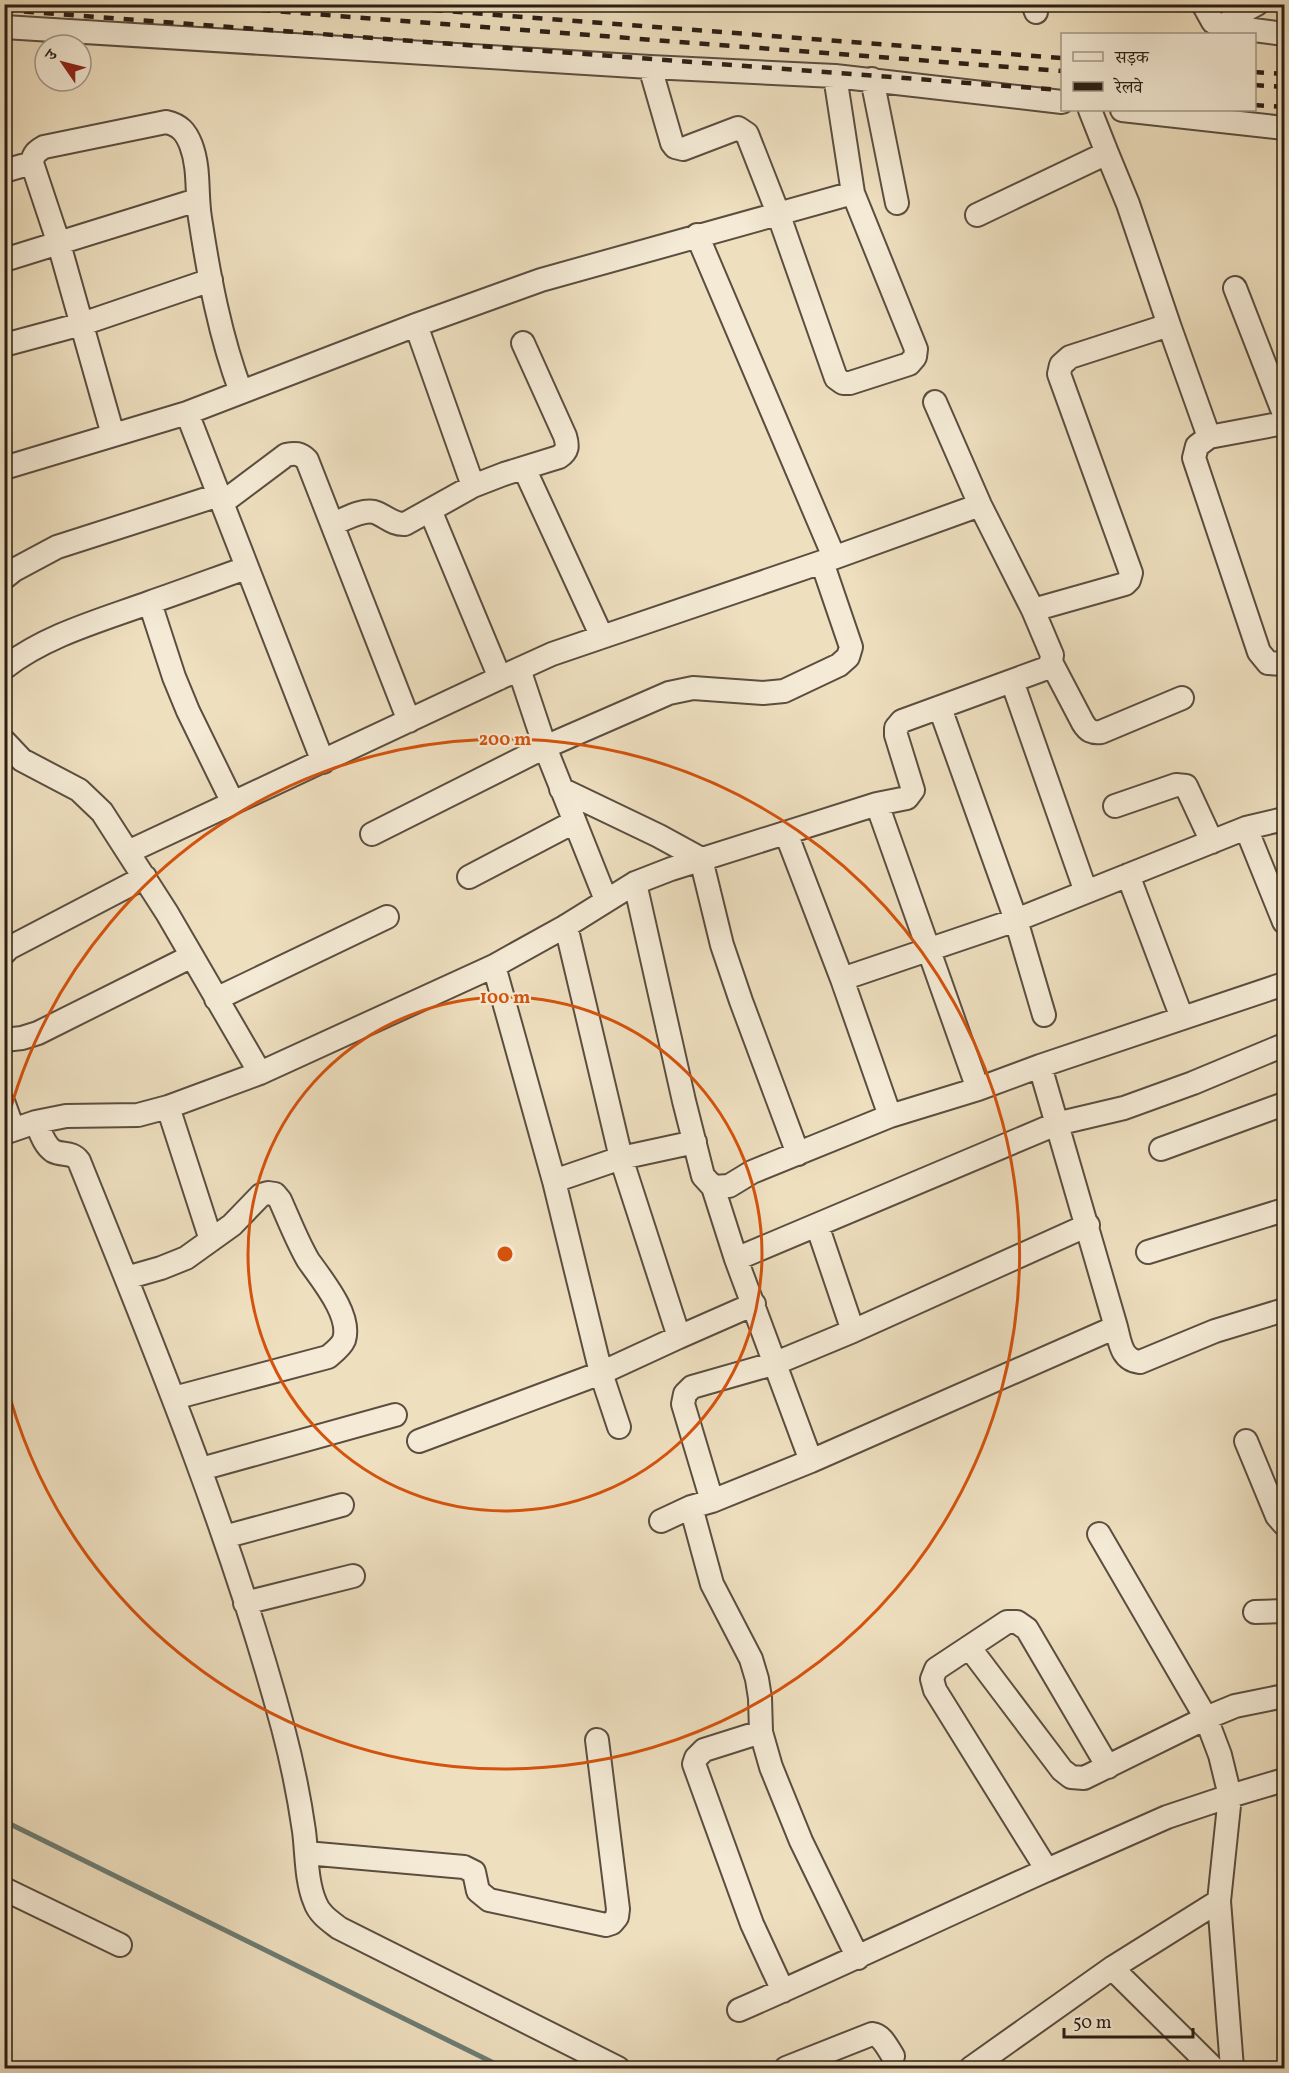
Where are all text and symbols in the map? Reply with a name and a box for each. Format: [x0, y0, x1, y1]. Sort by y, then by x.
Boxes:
north arrow [33, 33, 93, 93]
legend [1061, 33, 1256, 111]
text: उ [40, 44, 65, 66]
text: सड़क [1114, 46, 1150, 71]
text: रेलवे [1113, 76, 1144, 101]
text: 200 m [479, 728, 531, 753]
text: 100 m [480, 986, 530, 1011]
centre of rings [495, 1244, 515, 1264]
scale bar [1064, 2001, 1193, 2039]
text: 50 m [1073, 2011, 1112, 2036]

